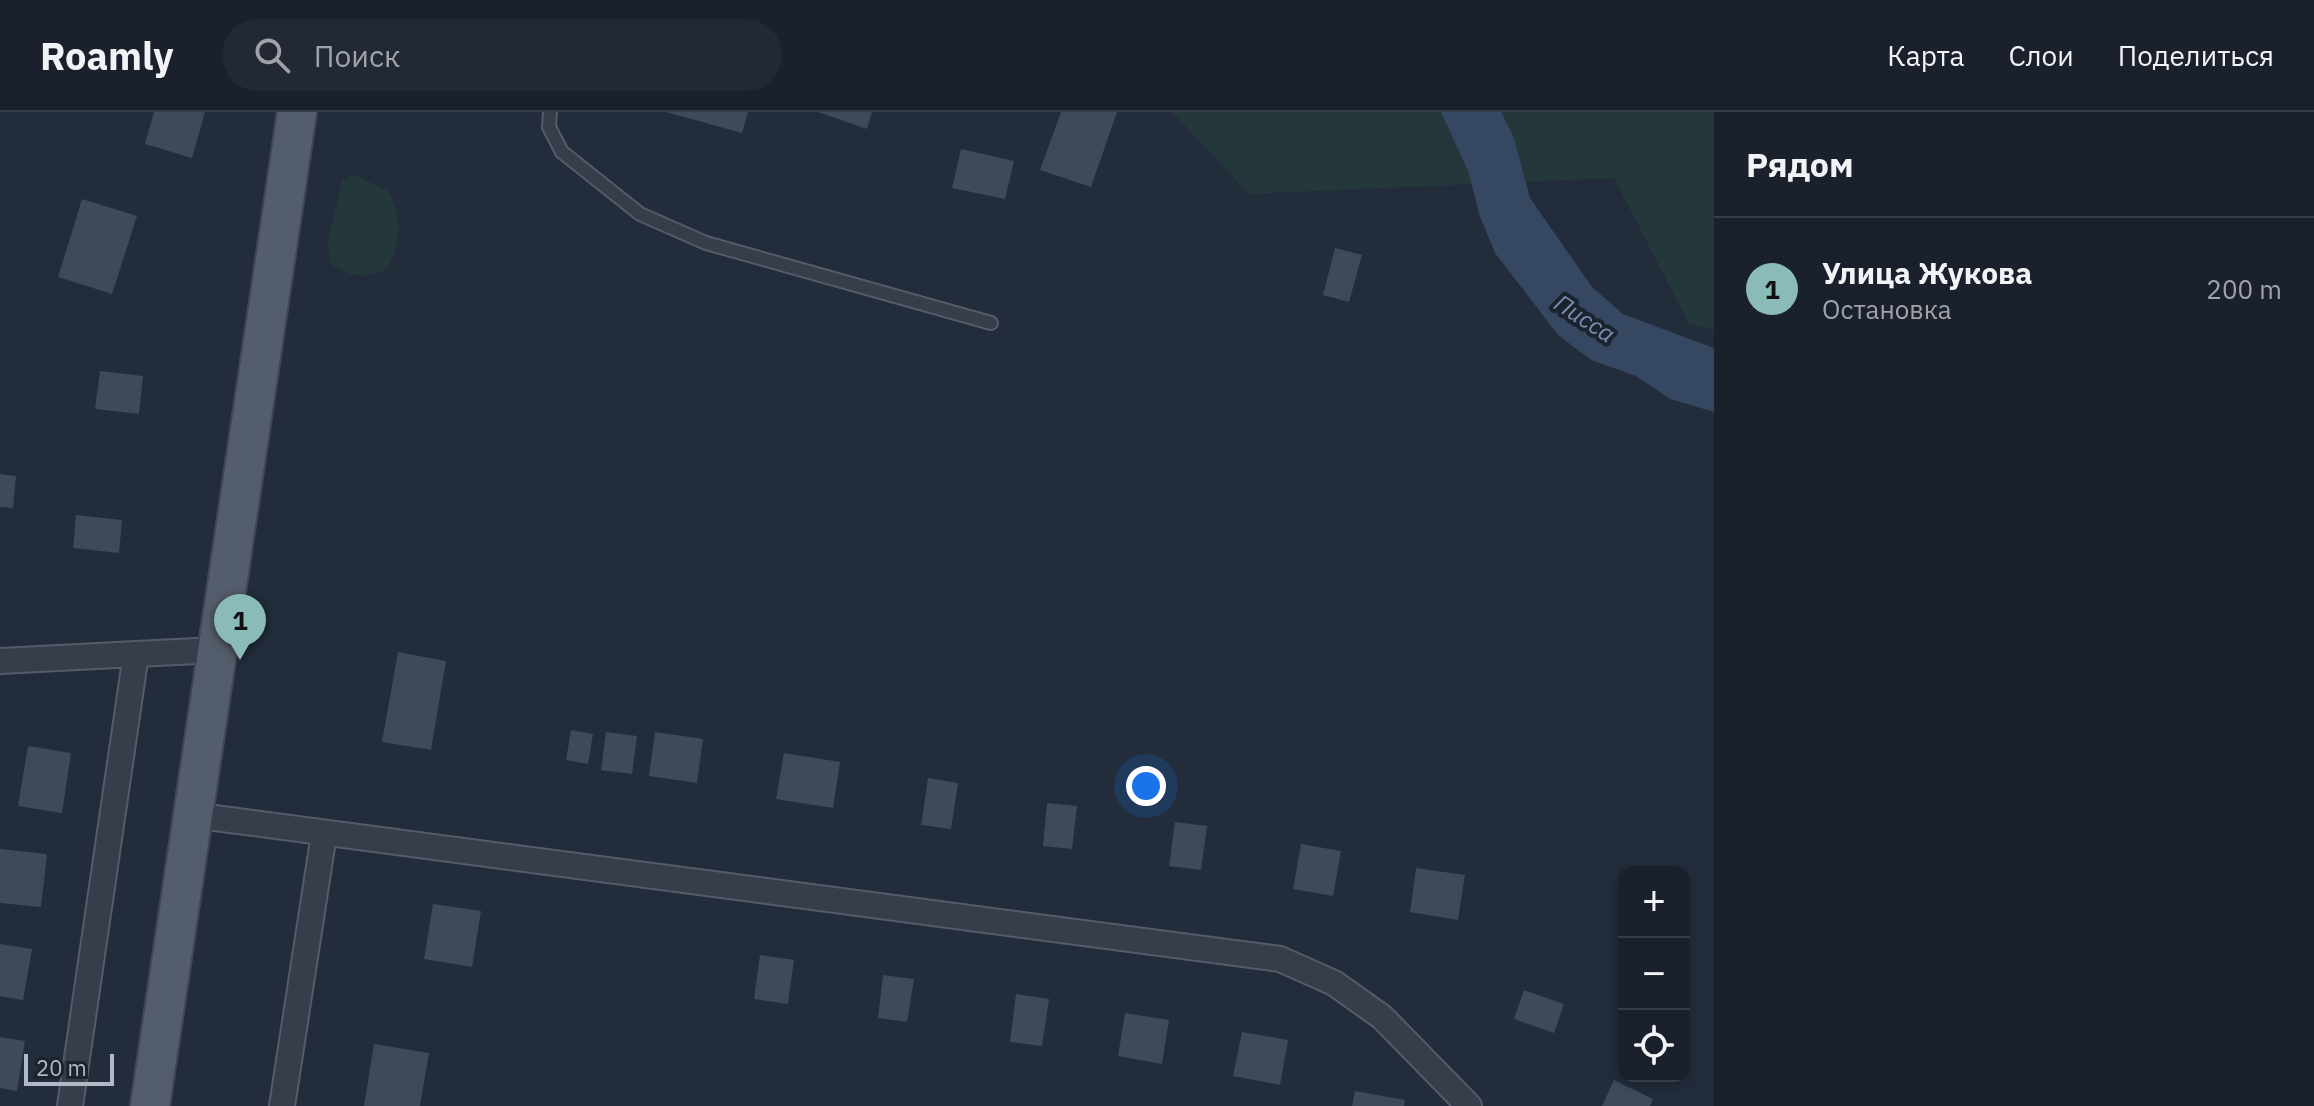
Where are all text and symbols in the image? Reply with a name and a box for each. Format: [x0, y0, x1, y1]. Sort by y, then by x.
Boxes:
search box [222, 19, 782, 91]
text: Roamly [40, 31, 174, 80]
icon: search [250, 33, 294, 77]
text: Поиск [314, 36, 400, 75]
text: Карта [1887, 37, 1964, 74]
text: Слои [2008, 37, 2074, 74]
text: Поделиться [2118, 37, 2274, 74]
text: Рядом [1746, 142, 1854, 186]
text: Улица Жукова [1822, 253, 2032, 292]
text: 1 [1764, 272, 1780, 306]
text: 200 m [2206, 272, 2282, 306]
water label: Писса [1548, 286, 1622, 350]
text: Остановка [1822, 292, 1952, 326]
pin: 1 [214, 594, 266, 660]
your location [1126, 766, 1166, 806]
map controls [1618, 866, 1690, 1082]
button: + [1618, 866, 1690, 938]
button: − [1618, 938, 1690, 1010]
button: locate [1618, 1010, 1690, 1082]
scale bar [24, 1050, 114, 1086]
text: 20 m [36, 1053, 87, 1082]

